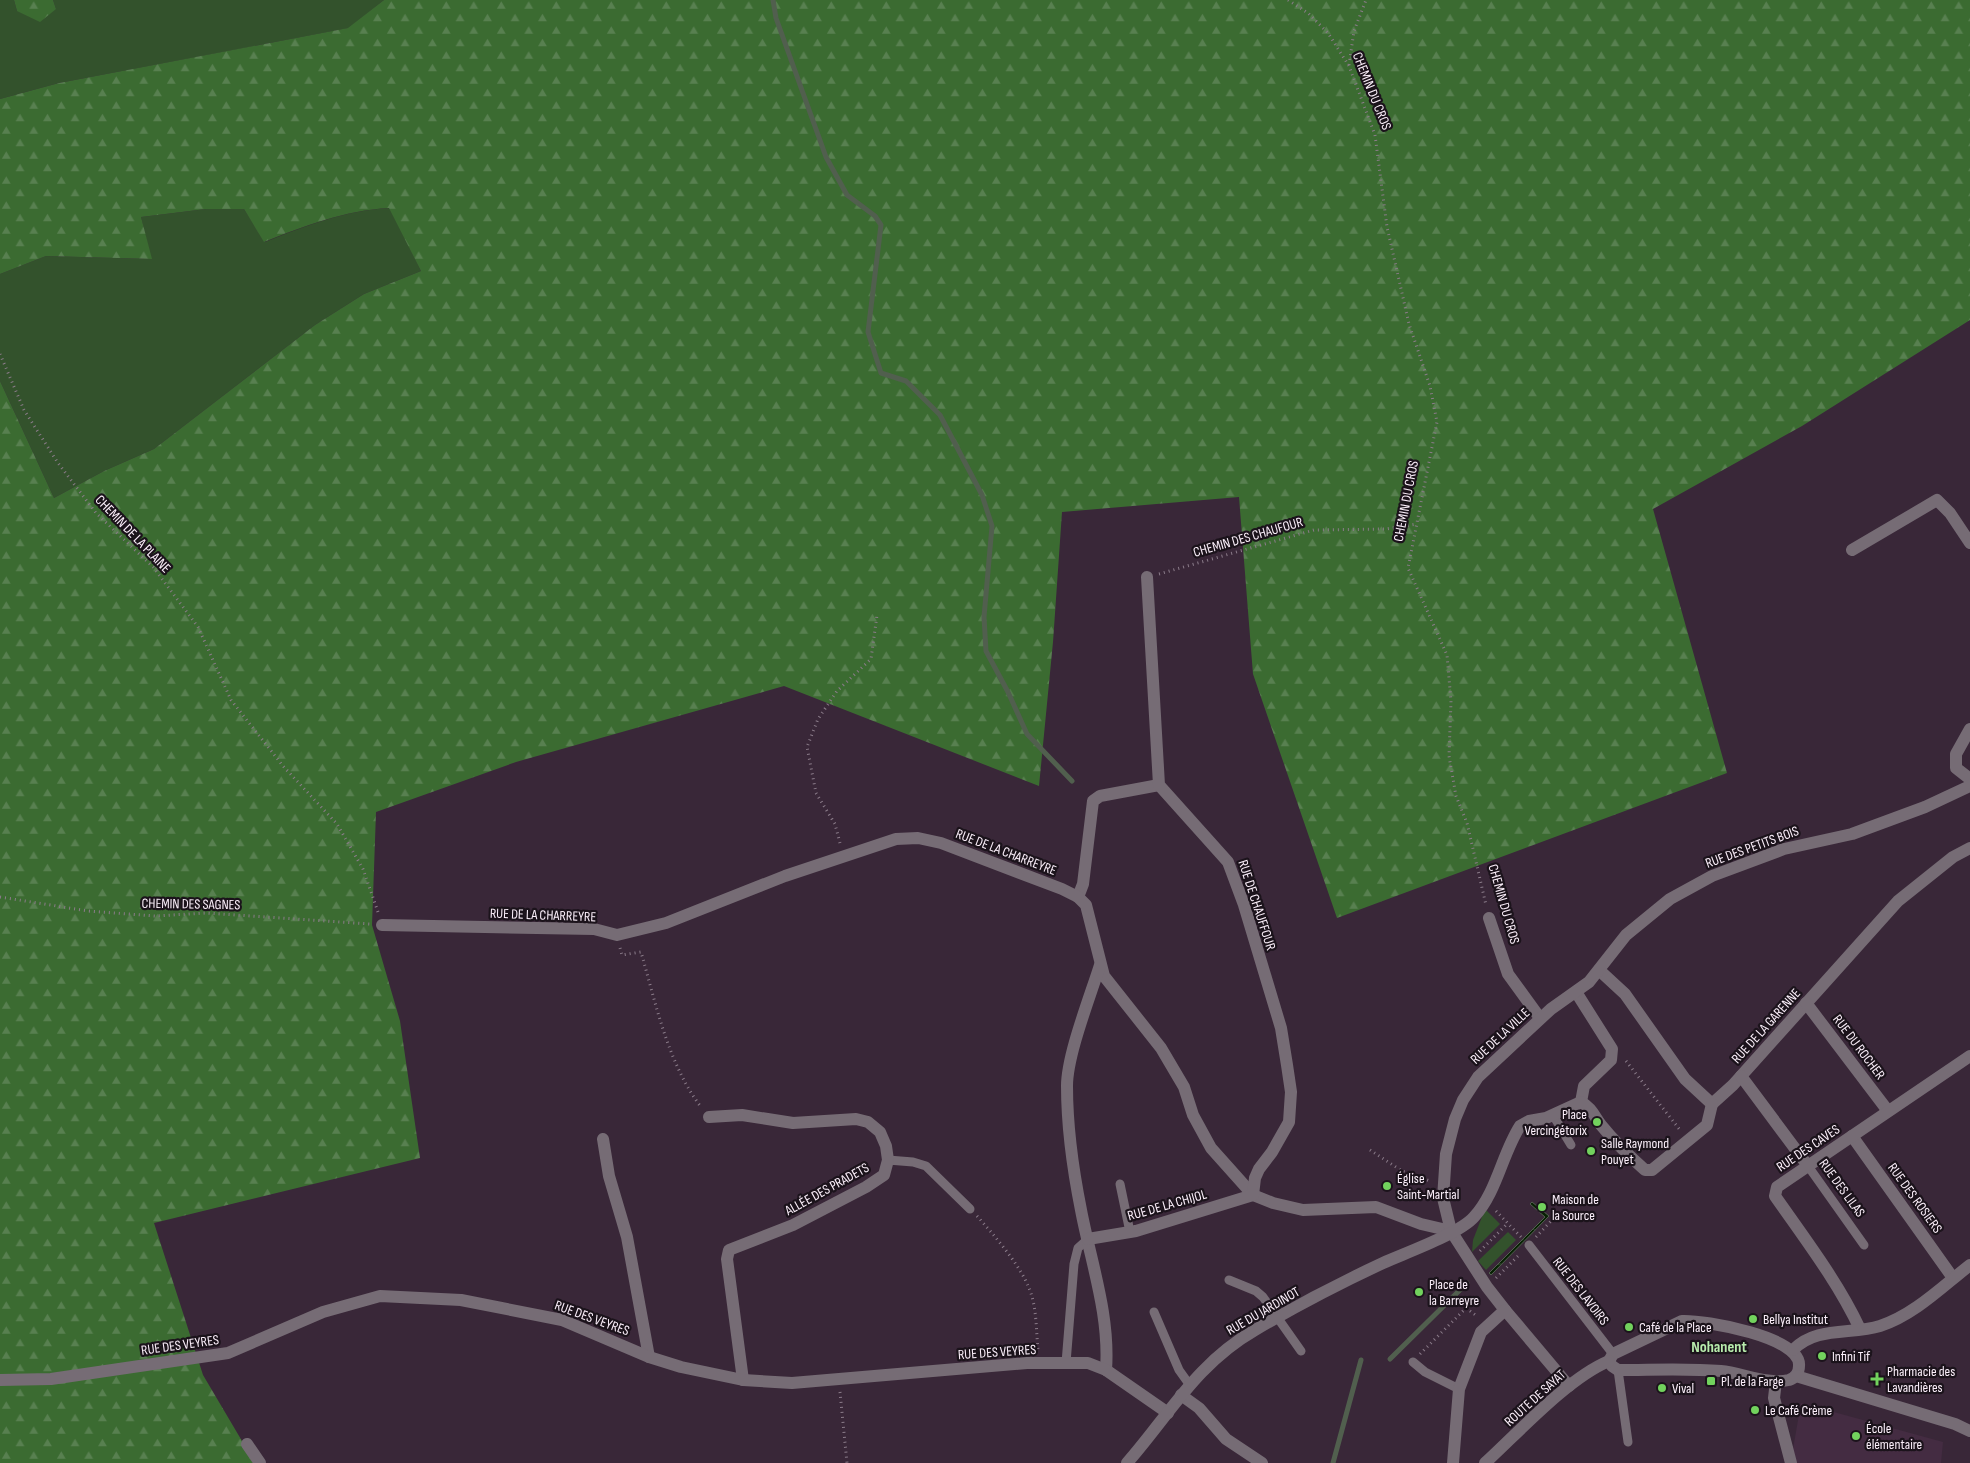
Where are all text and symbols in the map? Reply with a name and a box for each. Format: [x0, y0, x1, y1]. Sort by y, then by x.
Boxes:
street label: CHEMIN DU CROS [1349, 50, 1395, 132]
street label: CHEMIN DU CROS [1390, 459, 1422, 543]
street label: CHEMIN DE LA PLAINE [92, 492, 175, 577]
street label: CHEMIN DES CHAUFOUR [1191, 513, 1305, 561]
street label: RUE DES PETITS BOIS [1703, 822, 1801, 872]
street label: RUE DE LA CHARREYRE [953, 825, 1059, 879]
street label: RUE DE CHAUFFOUR [1234, 858, 1280, 953]
street label: CHEMIN DU CROS [1485, 862, 1523, 946]
street label: CHEMIN DES SAGNES [141, 895, 241, 913]
street label: RUE DE LA CHARREYRE [490, 905, 597, 925]
street label: RUE DE LA GARENNE [1728, 985, 1804, 1067]
street label: RUE DE LA VILLE [1467, 1004, 1533, 1068]
street label: RUE DU ROCHER [1829, 1011, 1889, 1083]
place label: Place Vercingétorix [1525, 1106, 1588, 1139]
marker: Place Vercingétorix [1591, 1116, 1603, 1128]
street label: RUE DES CAVES [1773, 1121, 1843, 1175]
place label: Salle Raymond Pouyet [1601, 1135, 1669, 1168]
marker: Salle Raymond Pouyet [1585, 1145, 1597, 1157]
street label: RUE DES LILAS [1815, 1156, 1869, 1220]
street label: ALLÉE DES PRADETS [781, 1159, 872, 1220]
street label: RUE DES ROSIERS [1884, 1160, 1946, 1236]
place label: Église Saint-Martial [1397, 1170, 1459, 1203]
marker: Église Saint-Martial [1381, 1180, 1393, 1192]
street label: RUE DE LA CHIJOL [1126, 1186, 1208, 1224]
place label: Maison de la Source [1552, 1191, 1599, 1224]
marker: Maison de la Source [1536, 1201, 1548, 1213]
street label: RUE DES LAVOIRS [1549, 1254, 1613, 1328]
place label: Place de la Barreyre [1429, 1276, 1479, 1309]
street label: RUE DU JARDINOT [1223, 1283, 1303, 1339]
marker: Place de la Barreyre [1413, 1286, 1425, 1298]
street label: RUE DES VEYRES [552, 1297, 632, 1339]
place label: Bellya Institut [1763, 1311, 1828, 1328]
marker: Bellya Institut [1747, 1313, 1759, 1325]
place label: Café de la Place [1639, 1319, 1712, 1336]
marker: Café de la Place [1623, 1321, 1635, 1333]
street label: RUE DES VEYRES [140, 1331, 220, 1359]
district label: Nohanent [1691, 1338, 1747, 1357]
street label: RUE DES VEYRES [957, 1341, 1037, 1363]
place label: Infini Tif [1832, 1348, 1871, 1365]
marker: Infini Tif [1816, 1350, 1828, 1362]
place label: Pharmacie des Lavandières [1887, 1363, 1955, 1396]
street label: ROUTE DE SAYAT [1501, 1366, 1569, 1430]
place label: Pl. de la Farge [1721, 1373, 1784, 1390]
marker: Pharmacie des Lavandières [1871, 1373, 1883, 1385]
marker: Pl. de la Farge [1705, 1375, 1717, 1387]
place label: Vival [1672, 1380, 1694, 1397]
marker: Vival [1656, 1382, 1668, 1394]
place label: Le Café Crème [1765, 1402, 1832, 1419]
marker: Le Café Crème [1749, 1404, 1761, 1416]
place label: École élémentaire [1866, 1420, 1922, 1453]
marker: École élémentaire [1850, 1430, 1862, 1442]

